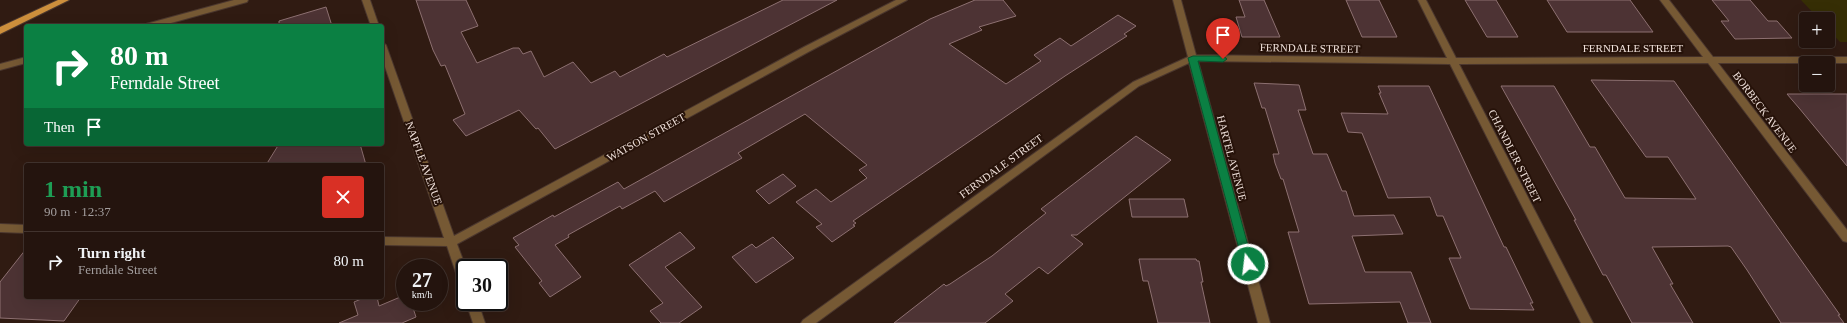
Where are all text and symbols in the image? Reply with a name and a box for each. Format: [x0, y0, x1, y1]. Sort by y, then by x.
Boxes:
map controls [1799, 12, 1835, 92]
button: + [1799, 12, 1835, 48]
pin [1206, 18, 1240, 59]
icon: arrive [1212, 24, 1234, 46]
icon: right [44, 40, 96, 92]
text: 80 m [110, 40, 168, 71]
street label: FERNDALE STREET [1260, 41, 1361, 55]
street label: FERNDALE STREET [1583, 42, 1684, 54]
button: − [1799, 56, 1835, 92]
street label: BORBECK AVENUE [1731, 69, 1799, 155]
text: Ferndale Street [110, 73, 219, 93]
street label: CHANDLER STREET [1486, 107, 1544, 205]
street label: WATSON STREET [605, 110, 687, 164]
street label: HARTEL AVENUE [1215, 114, 1249, 202]
icon: arrive [83, 116, 105, 138]
text: Then [44, 119, 75, 135]
street label: NAPFLE AVENUE [403, 120, 445, 206]
street label: FERNDALE STREET [957, 131, 1045, 200]
text: 1 min [44, 176, 102, 202]
button: close [322, 176, 364, 218]
text: 90 m · 12:37 [44, 204, 111, 219]
position arrow [1227, 243, 1269, 285]
text: Turn right [78, 245, 145, 261]
icon: right [44, 251, 66, 273]
text: 80 m [334, 253, 364, 269]
speed limit sign: 30 [456, 259, 508, 311]
text: Ferndale Street [78, 262, 157, 277]
text: 27 [412, 269, 432, 291]
text: km/h [412, 289, 432, 300]

